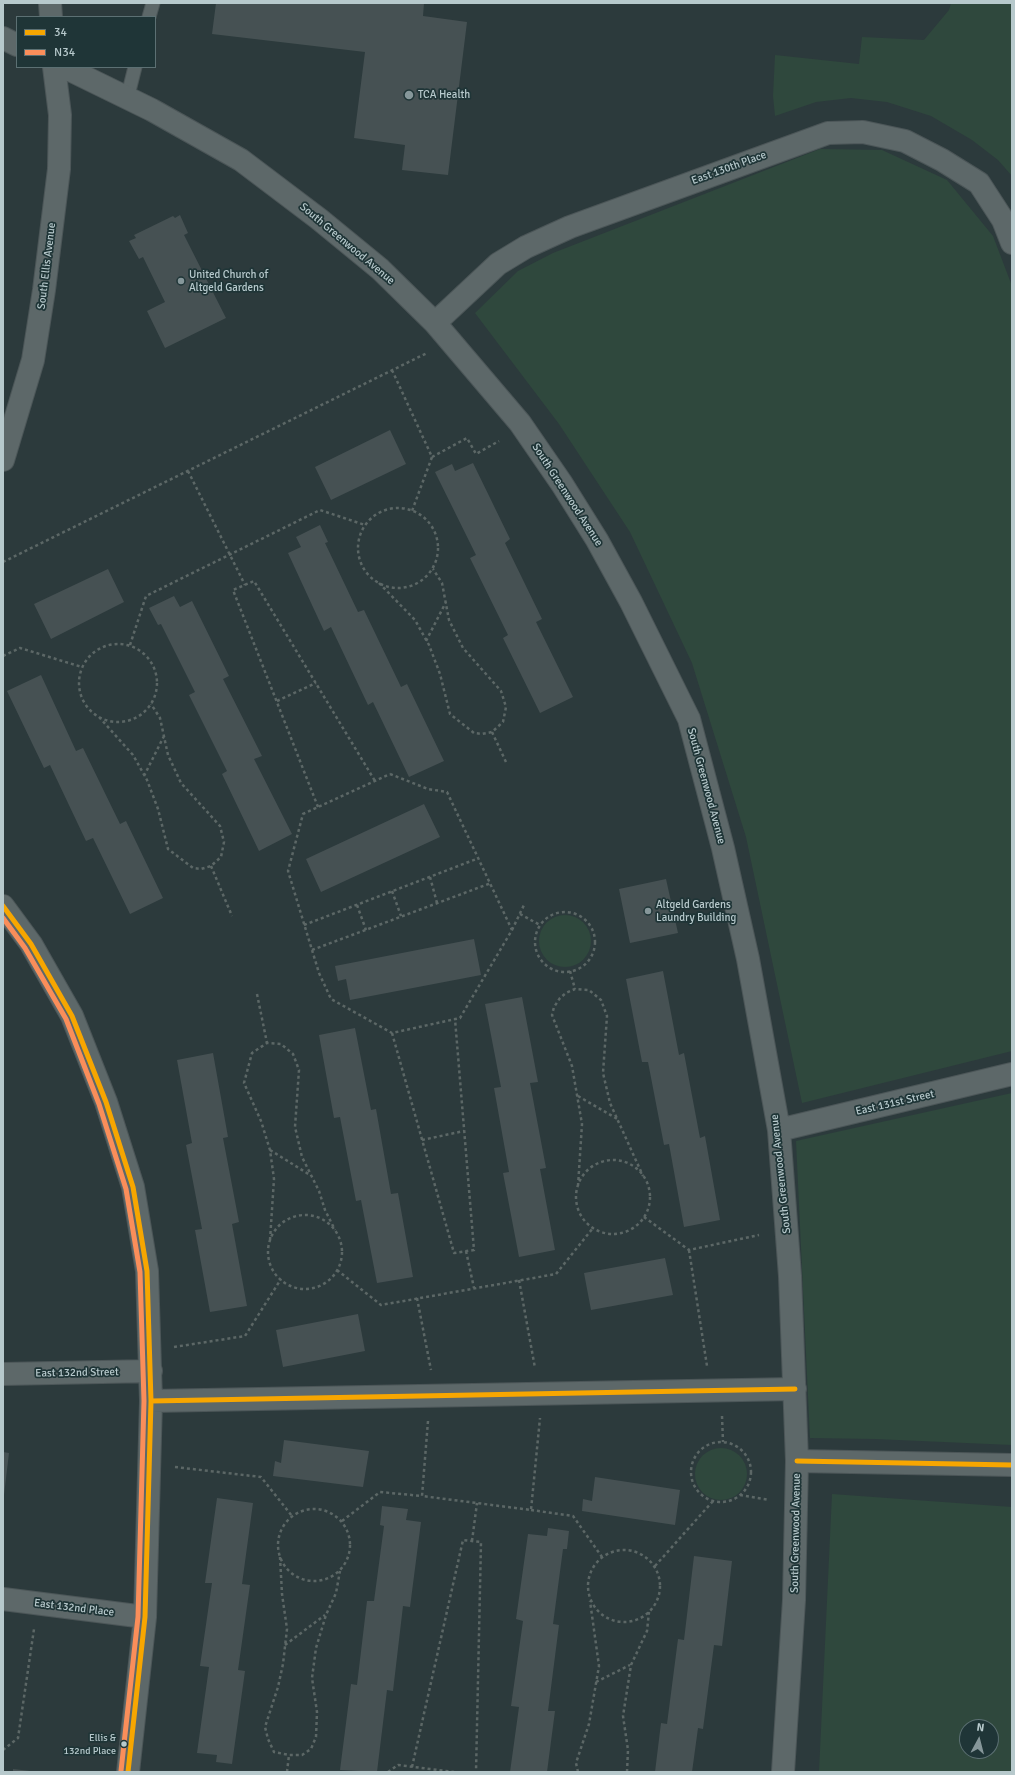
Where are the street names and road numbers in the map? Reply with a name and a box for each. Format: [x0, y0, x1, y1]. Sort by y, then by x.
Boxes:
street label: East 130th Place [690, 148, 768, 188]
street label: South Greenwood Avenue [297, 200, 397, 288]
street label: South Ellis Avenue [35, 222, 59, 310]
street label: South Greenwood Avenue [529, 441, 605, 549]
street label: South Greenwood Avenue [684, 726, 728, 846]
street label: East 131st Street [854, 1088, 936, 1118]
street label: South Greenwood Avenue [768, 1114, 794, 1234]
street label: East 132nd Street [35, 1366, 119, 1380]
street label: South Greenwood Avenue [788, 1473, 804, 1593]
street label: East 132nd Place [33, 1597, 115, 1619]

